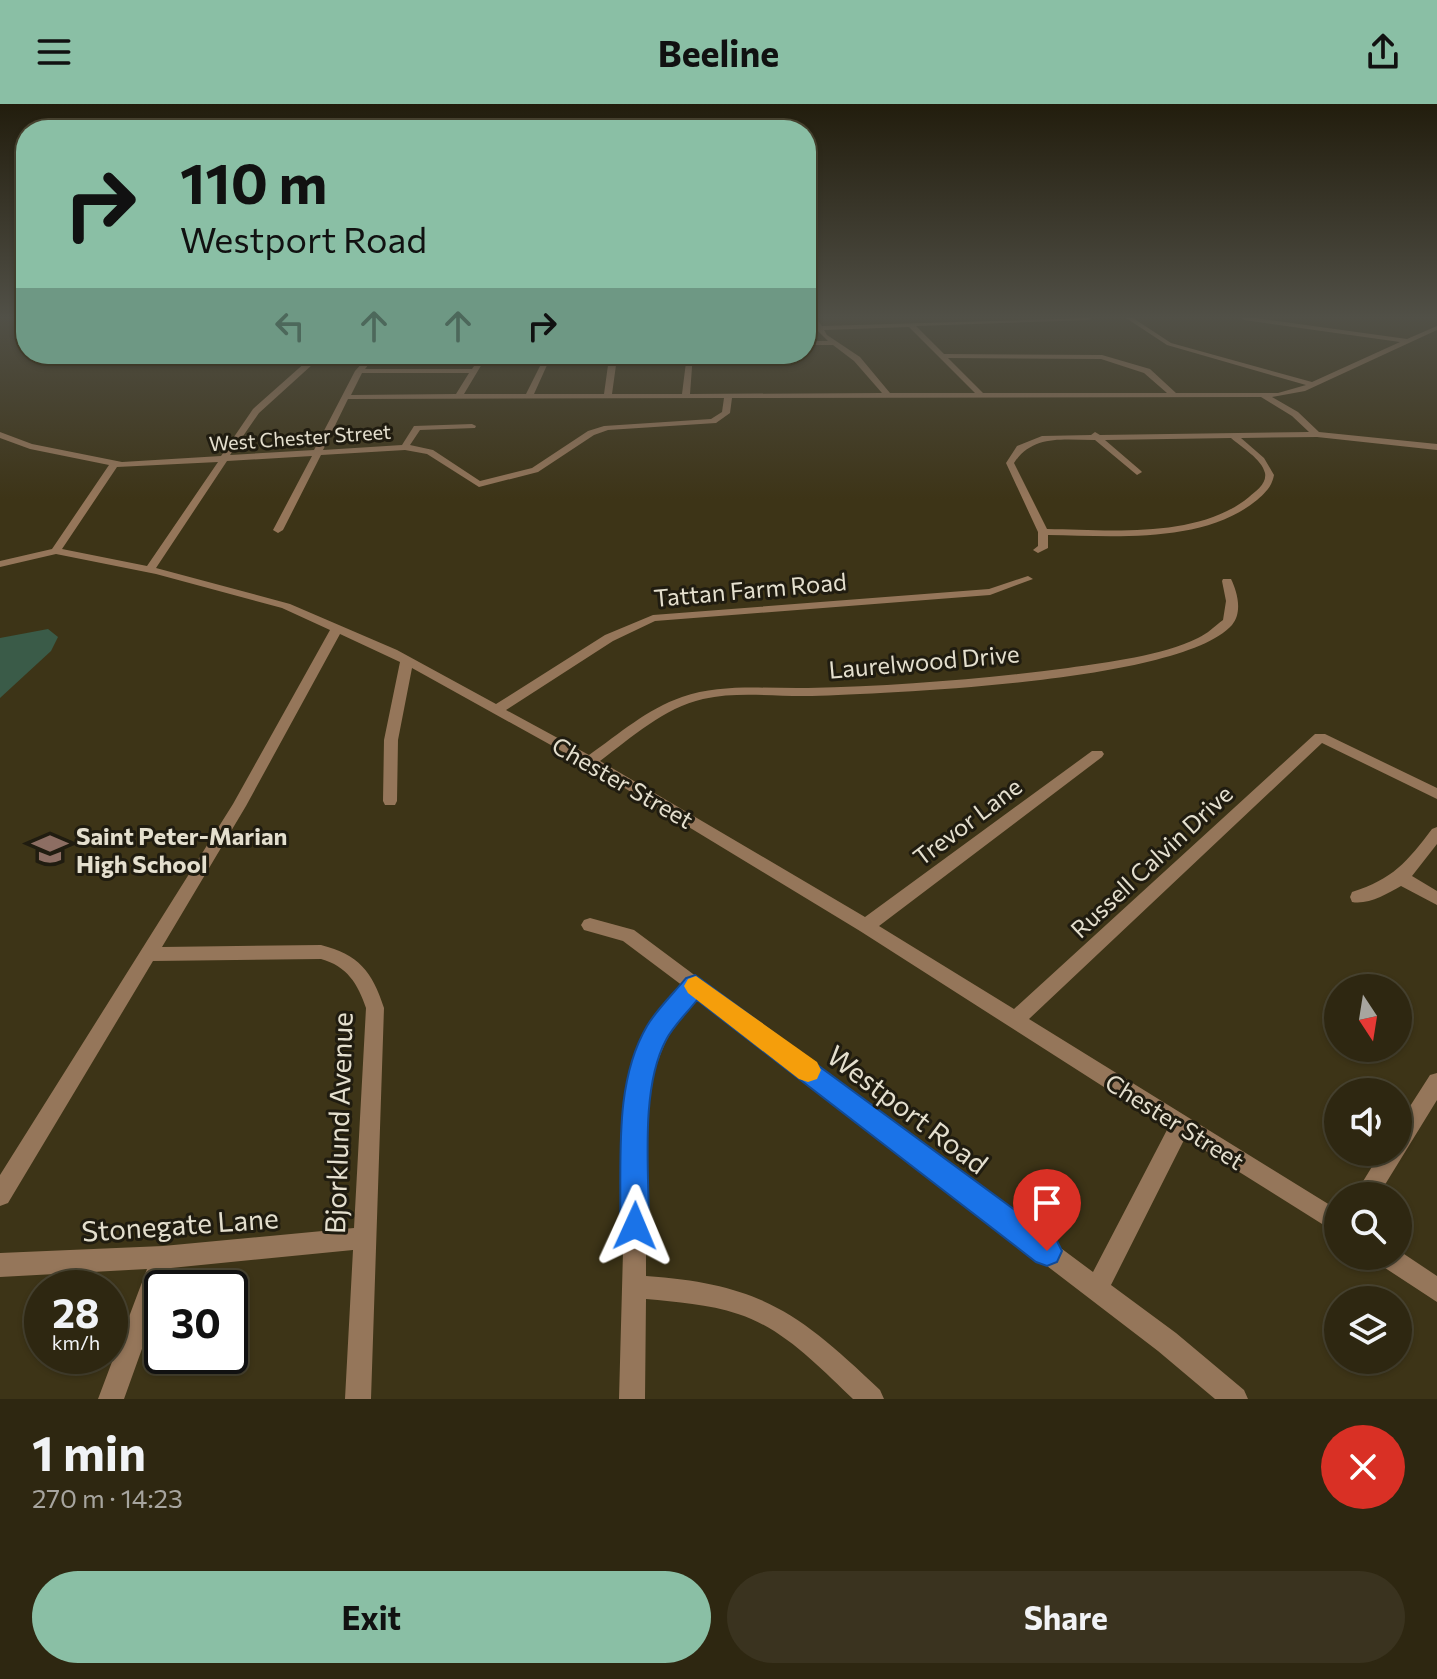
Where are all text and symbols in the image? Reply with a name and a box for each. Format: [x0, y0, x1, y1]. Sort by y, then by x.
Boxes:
icon: menu [32, 30, 76, 74]
text: Beeline [658, 30, 779, 74]
icon: share [1361, 30, 1405, 74]
text: 110 m [180, 147, 327, 216]
icon: right [48, 152, 152, 256]
text: Westport Road [180, 216, 427, 260]
icon: left [268, 304, 312, 348]
icon: ahead [352, 304, 396, 348]
icon: ahead [436, 304, 480, 348]
icon: right [520, 304, 564, 348]
street label: West Chester Street [208, 419, 392, 455]
street label: Tattan Farm Road [652, 566, 848, 612]
street label: Laurelwood Drive [827, 638, 1021, 684]
street label: Chester Street [547, 730, 699, 834]
street label: Trevor Lane [907, 771, 1027, 871]
street label: Russell Calvin Drive [1064, 779, 1238, 943]
place label: Saint Peter-Marian High School [76, 821, 287, 878]
school or university icon: Saint Peter-Marian High School [31, 830, 69, 868]
north arrow [1324, 974, 1412, 1062]
map controls [1324, 974, 1412, 1374]
street label: Bjorklund Avenue [317, 1011, 359, 1235]
street label: Westport Road [821, 1038, 995, 1180]
street label: Chester Street [1100, 1067, 1250, 1175]
button: sound [1324, 1078, 1412, 1166]
pin [1013, 1169, 1081, 1251]
icon: arrive [1025, 1181, 1069, 1225]
button: search [1324, 1182, 1412, 1270]
position arrow [593, 1184, 677, 1268]
street label: Stonegate Lane [80, 1200, 280, 1248]
speed limit sign: 30 [144, 1270, 248, 1374]
button: layers [1324, 1286, 1412, 1374]
text: 28 [52, 1287, 100, 1336]
text: km/h [52, 1330, 100, 1354]
text: 1 min [32, 1422, 146, 1481]
button: close [1321, 1425, 1405, 1509]
text: 270 m · 14:23 [32, 1482, 183, 1513]
button: Exit [32, 1571, 711, 1663]
button: Share [727, 1571, 1405, 1663]

